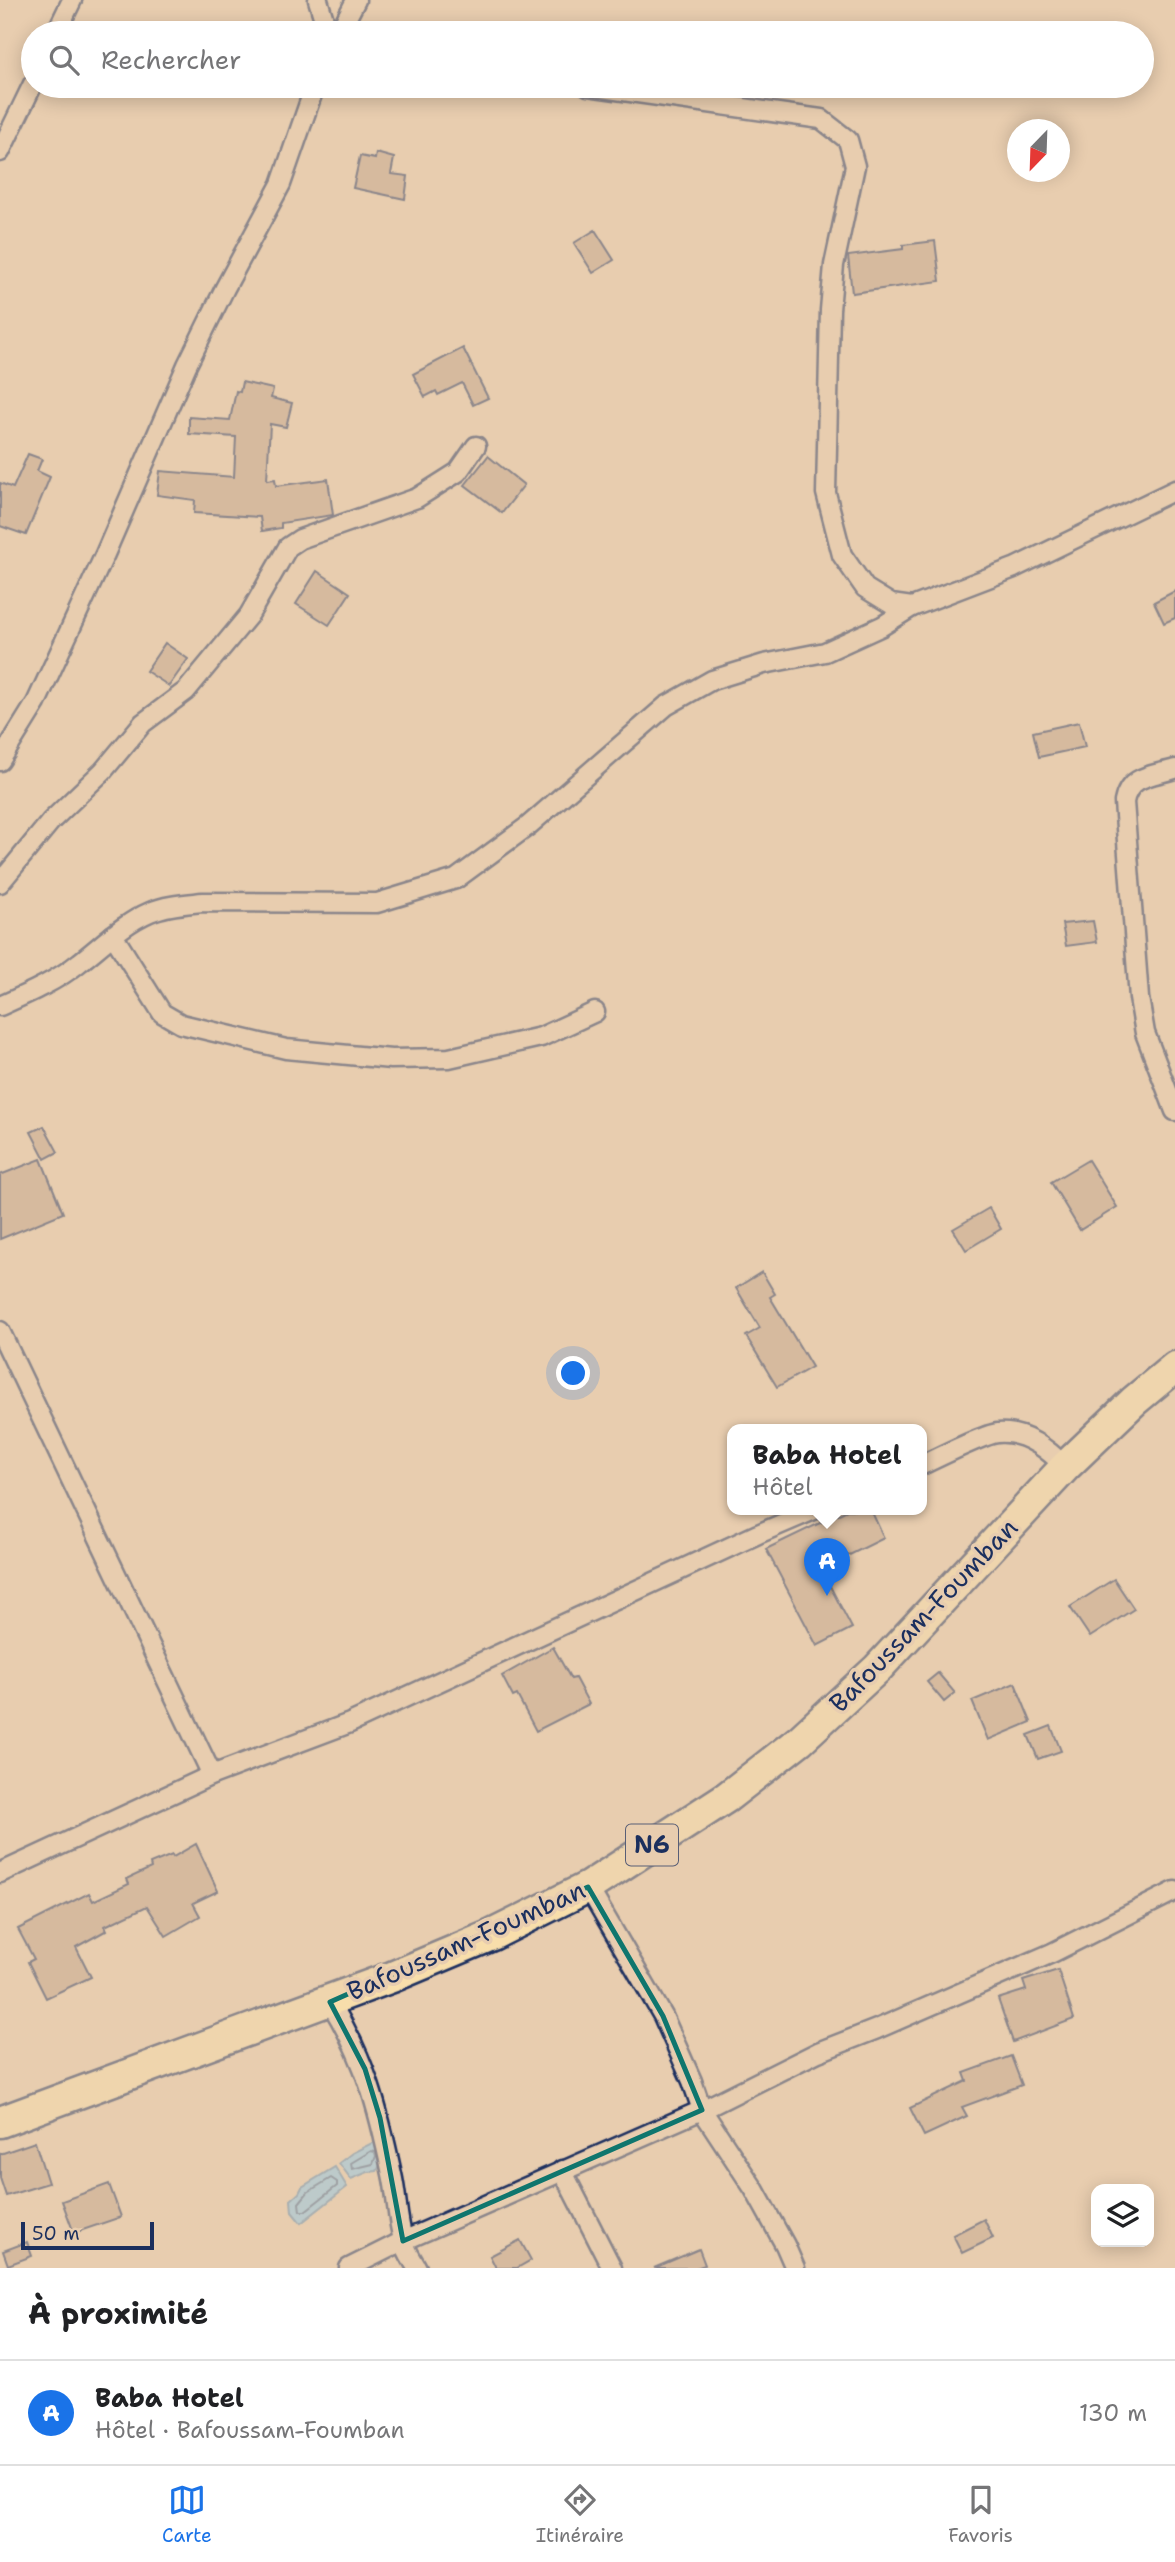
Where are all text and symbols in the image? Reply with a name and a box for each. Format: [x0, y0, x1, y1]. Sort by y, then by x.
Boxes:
search box [21, 21, 1154, 98]
icon: search [45, 41, 83, 79]
text: Rechercher [101, 42, 241, 77]
north arrow [1007, 119, 1070, 182]
your location [556, 1356, 590, 1390]
popup [727, 1424, 927, 1515]
text: Baba Hotel [753, 1437, 901, 1472]
text: Hôtel [753, 1472, 812, 1502]
street label: Bafoussam-Foumban [821, 1510, 1025, 1720]
pin: A [804, 1538, 850, 1596]
road number: N6 [626, 1824, 678, 1866]
street label: Bafoussam-Foumban [341, 1872, 591, 2008]
map controls [1091, 2184, 1154, 2247]
button: layers [1091, 2184, 1154, 2247]
scale bar [21, 2219, 154, 2251]
text: 50 m [32, 2221, 80, 2246]
text: À proximité [28, 2293, 208, 2334]
text: Baba Hotel [95, 2380, 244, 2415]
text: A [42, 2398, 60, 2428]
text: 130 m [1079, 2398, 1147, 2428]
text: Hôtel · Bafoussam-Foumban [95, 2415, 405, 2445]
tab: Carte [162, 2481, 212, 2548]
tab: Itinéraire [536, 2481, 624, 2548]
tab: Favoris [948, 2481, 1013, 2548]

